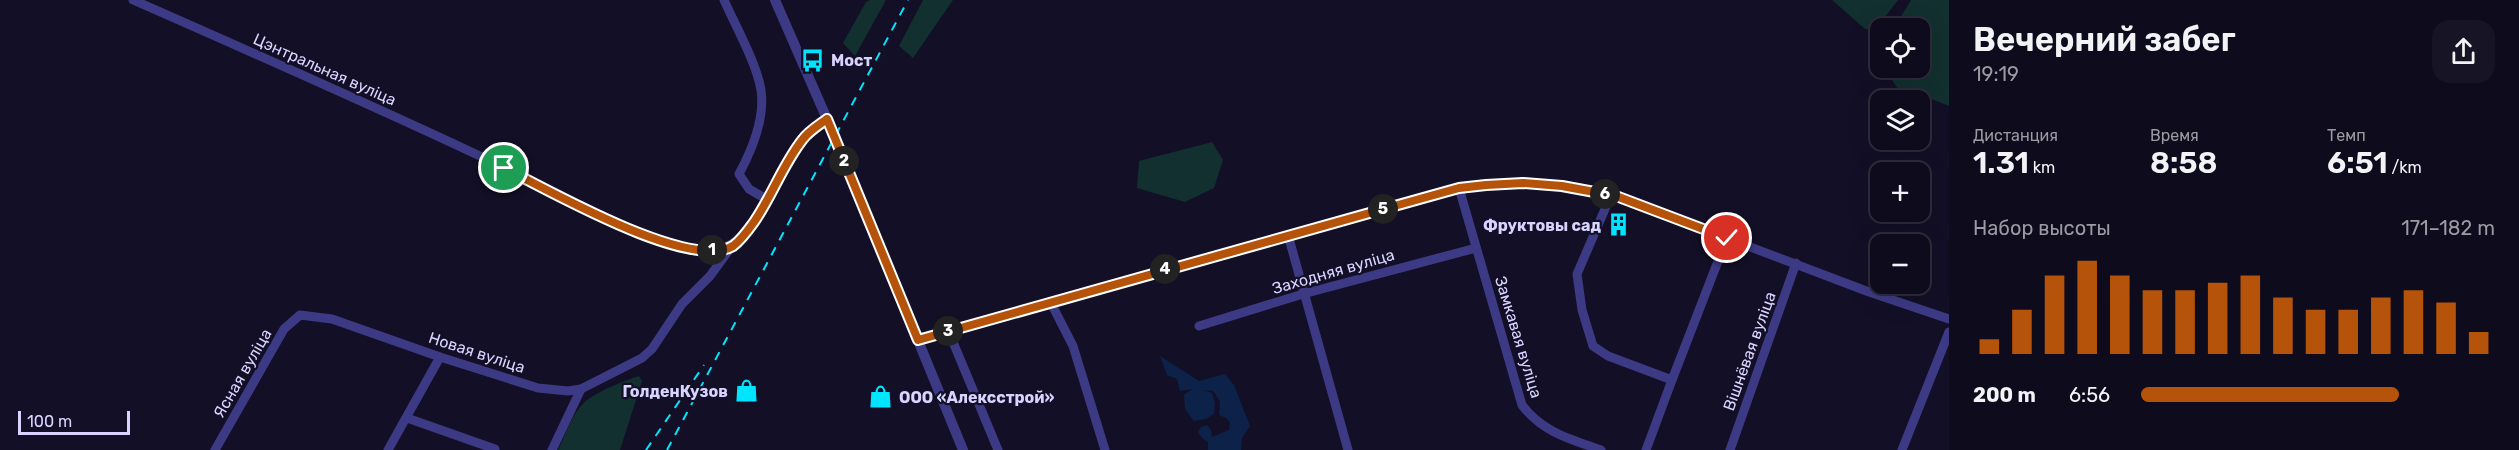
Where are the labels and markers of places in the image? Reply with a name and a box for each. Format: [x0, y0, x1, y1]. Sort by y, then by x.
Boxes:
bus stop icon: Мост [800, 47, 826, 73]
place label: Мост [831, 51, 872, 70]
pin [478, 142, 529, 193]
pin: 2 [829, 146, 859, 176]
pin: 6 [1590, 179, 1620, 209]
pin: 5 [1368, 194, 1398, 224]
building icon: Фруктовы сад [1606, 212, 1632, 238]
pin [1701, 212, 1752, 263]
place label: Фруктовы сад [1483, 216, 1601, 235]
pin: 1 [697, 235, 727, 265]
pin: 4 [1150, 254, 1180, 284]
pin: 3 [933, 316, 963, 346]
shop icon: ГолденКузов [733, 378, 759, 404]
place label: ГолденКузов [623, 382, 728, 401]
shop icon: ООО «Алексстрой» [868, 384, 894, 410]
place label: ООО «Алексстрой» [899, 388, 1055, 407]

